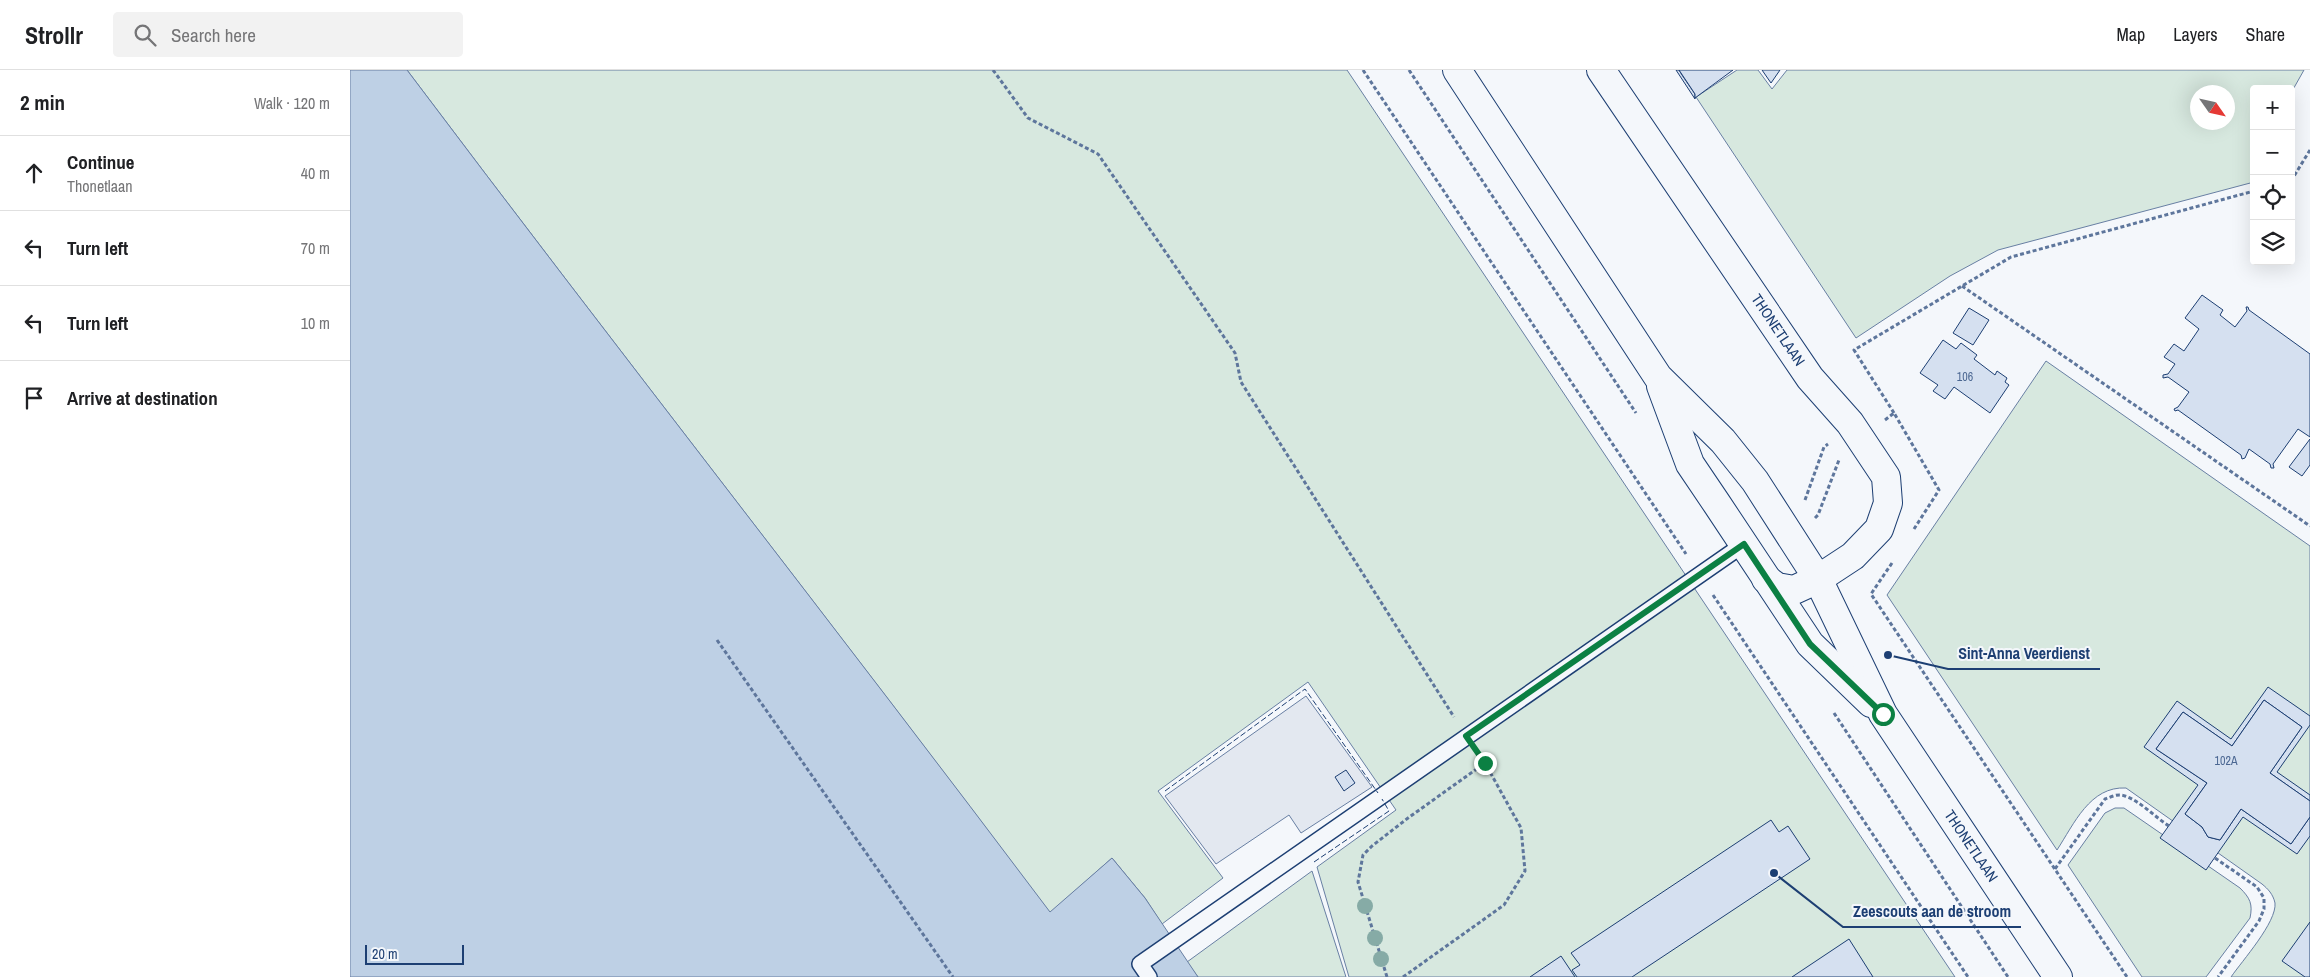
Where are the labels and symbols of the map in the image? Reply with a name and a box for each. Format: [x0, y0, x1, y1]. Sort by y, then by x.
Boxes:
north arrow [2190, 85, 2235, 130]
street label: THONETLAAN [1747, 290, 1810, 370]
house number: 106 [1957, 369, 1973, 385]
callout: Sint-Anna Veerdienst [1948, 638, 2100, 669]
text: Sint-Anna Veerdienst [1958, 642, 2090, 664]
route start [1872, 703, 1895, 726]
route end [1474, 752, 1497, 775]
house number: 102A [2215, 753, 2238, 769]
street label: THONETLAAN [1940, 806, 2003, 886]
callout: Zeescouts aan de stroom [1843, 896, 2021, 927]
text: Zeescouts aan de stroom [1853, 900, 2011, 922]
scale bar [365, 942, 464, 965]

